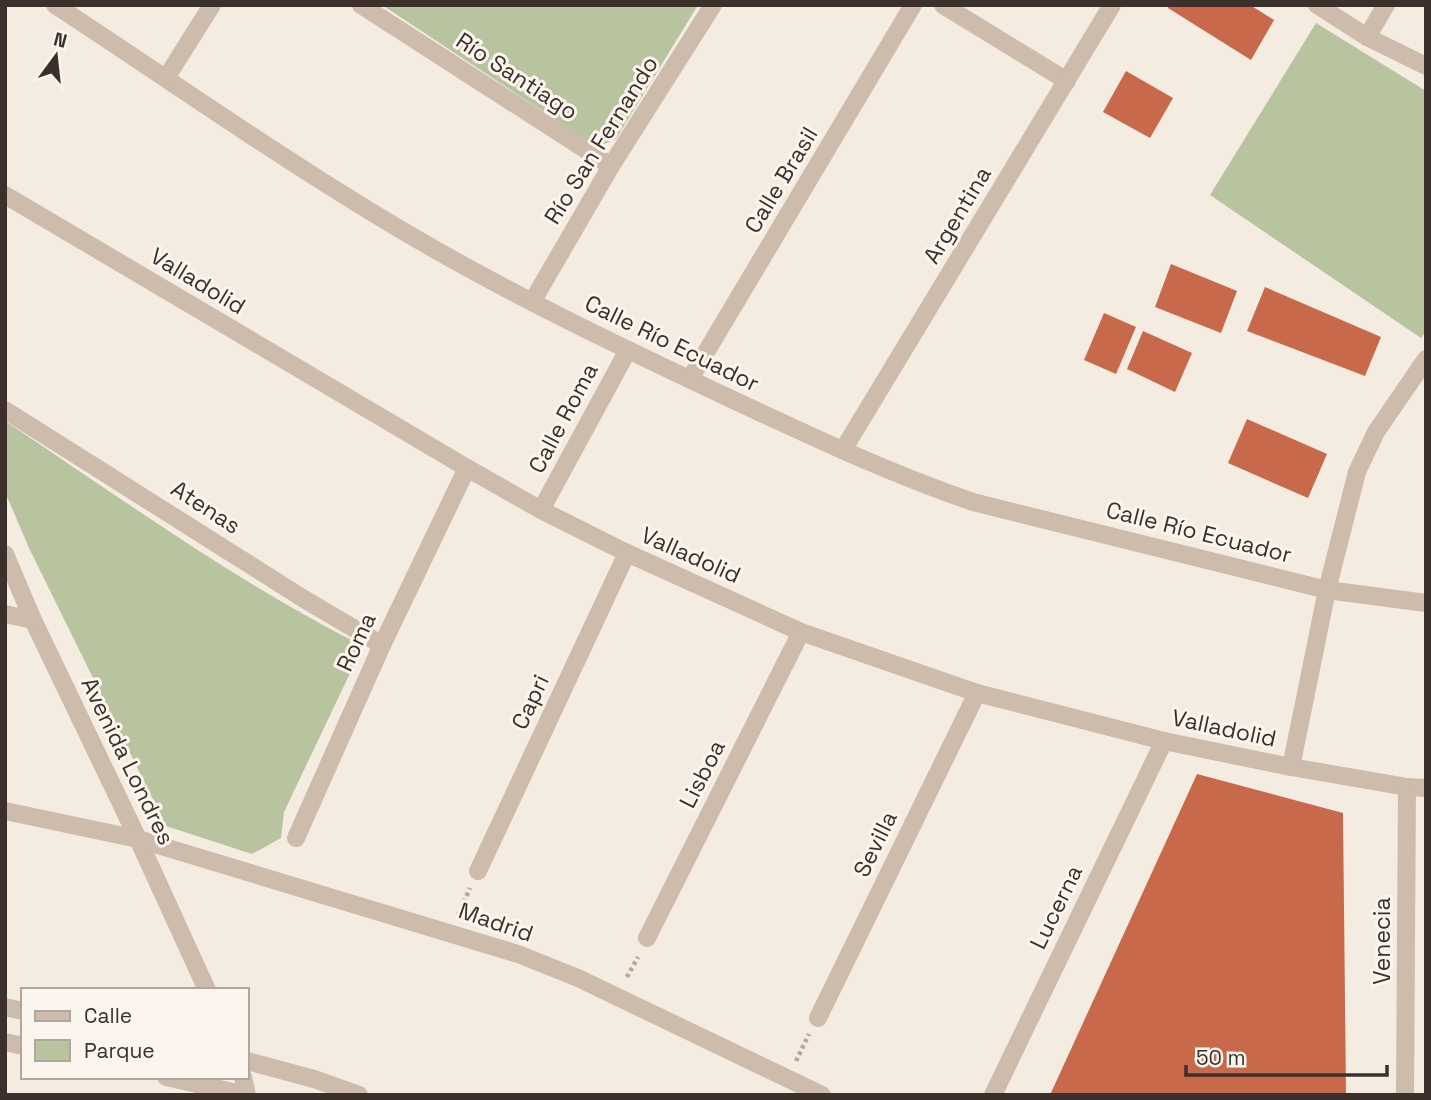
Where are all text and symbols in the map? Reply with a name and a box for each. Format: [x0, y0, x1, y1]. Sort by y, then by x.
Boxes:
north arrow [21, 21, 91, 91]
street label: Río Santiago [450, 25, 584, 127]
text: N [51, 26, 70, 54]
street label: Río San Fernando [537, 50, 665, 230]
street label: Calle Brasil [738, 121, 824, 239]
street label: Argentina [916, 161, 998, 269]
street label: Valladolid [145, 241, 251, 321]
street label: Calle Río Ecuador [580, 288, 764, 398]
street label: Calle Roma [521, 358, 605, 478]
street label: Atenas [165, 473, 247, 541]
street label: Calle Río Ecuador [1103, 494, 1295, 570]
street label: Valladolid [637, 520, 745, 590]
street label: Roma [329, 608, 383, 676]
street label: Capri [504, 670, 556, 734]
street label: Avenida Londres [74, 672, 182, 850]
street label: Valladolid [1169, 702, 1279, 754]
street label: Lisboa [672, 735, 732, 813]
street label: Sevilla [846, 806, 904, 882]
street label: Lucerna [1023, 860, 1089, 954]
street label: Madrid [455, 895, 537, 949]
street label: Venecia [1367, 897, 1397, 985]
legend [21, 988, 248, 1079]
text: Calle [84, 1002, 132, 1029]
scale bar [1186, 1034, 1387, 1078]
text: Parque [84, 1037, 155, 1064]
text: 50 m [1196, 1044, 1246, 1071]

